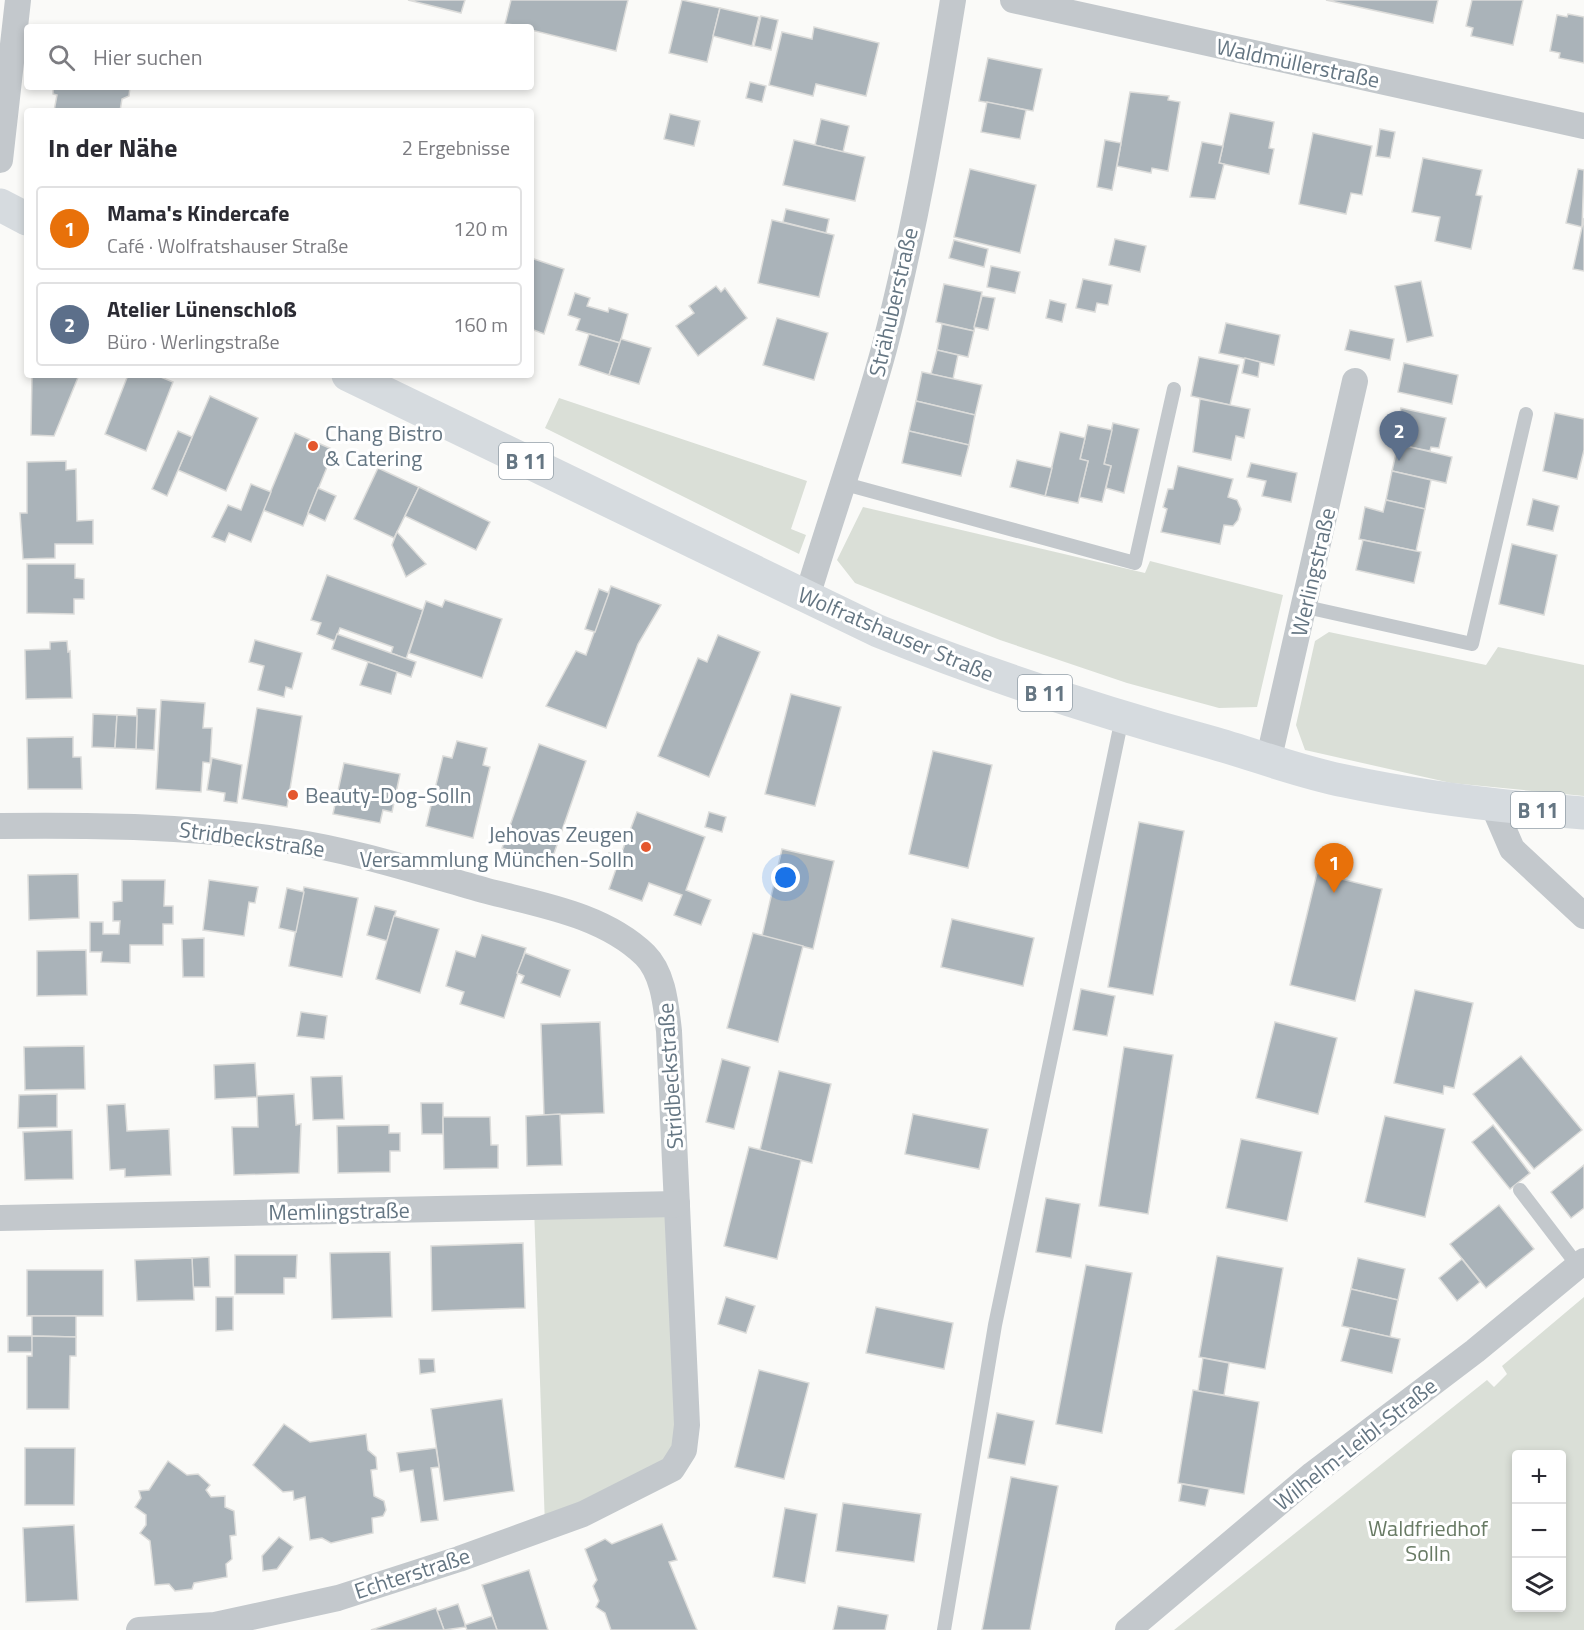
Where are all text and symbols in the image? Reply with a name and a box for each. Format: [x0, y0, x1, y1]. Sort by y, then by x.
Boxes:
search box [24, 24, 534, 90]
street label: Waldmüllerstraße [1213, 29, 1383, 97]
text: Hier suchen [93, 40, 202, 74]
icon: search [45, 41, 78, 74]
text: In der Nähe [48, 128, 177, 167]
text: 2 Ergebnisse [402, 132, 510, 163]
text: Mama's Kindercafe [107, 196, 290, 230]
text: 1 [64, 213, 75, 244]
text: 120 m [453, 213, 508, 244]
street label: Strähuberstraße [859, 224, 927, 380]
text: Café · Wolfratshauser Straße [107, 230, 348, 261]
text: Atelier Lünenschloß [107, 292, 297, 326]
text: 2 [64, 309, 75, 340]
text: 160 m [453, 309, 508, 340]
text: Büro · Werlingstraße [107, 326, 280, 357]
pin: 2 [1380, 412, 1418, 461]
place label: Chang Bistro & Catering [325, 416, 443, 475]
marker: Chang Bistro & Catering [306, 439, 320, 453]
road number: B 11 [499, 443, 553, 479]
street label: Werlingstraße [1282, 504, 1344, 640]
street label: Wolfratshauser Straße [793, 577, 999, 691]
road number: B 11 [1018, 675, 1072, 711]
place label: Beauty-Dog-Solln [305, 778, 471, 812]
marker: Beauty-Dog-Solln [286, 788, 300, 802]
road number: B 11 [1511, 792, 1565, 828]
street label: Stridbeckstraße [177, 812, 327, 866]
place label: Jehovas Zeugen Versammlung München-Solln [360, 817, 634, 876]
marker: Jehovas Zeugen Versammlung München-Solln [639, 840, 653, 854]
pin: 1 [1314, 844, 1354, 893]
your location [771, 863, 800, 892]
street label: Stridbeckstraße [648, 1002, 692, 1150]
street label: Memlingstraße [268, 1193, 410, 1229]
street label: Wilhelm-Leibl-Straße [1266, 1369, 1444, 1519]
map controls [1512, 1450, 1566, 1612]
button: + [1512, 1450, 1566, 1504]
button: − [1512, 1504, 1566, 1558]
park label: Waldfriedhof Solln [1368, 1511, 1489, 1570]
street label: Echterstraße [350, 1538, 474, 1608]
button: layers [1512, 1558, 1566, 1612]

